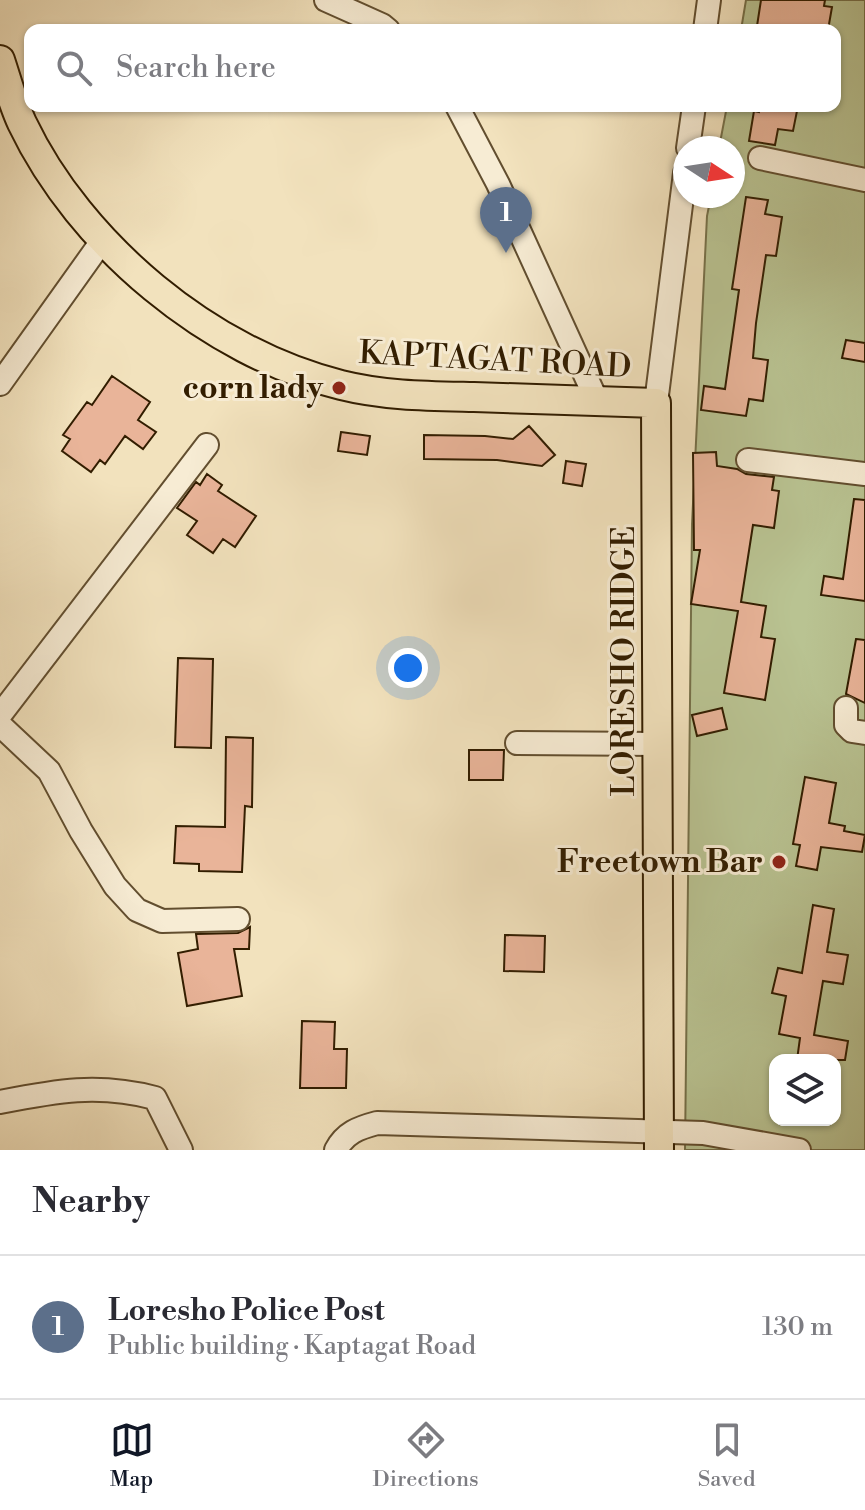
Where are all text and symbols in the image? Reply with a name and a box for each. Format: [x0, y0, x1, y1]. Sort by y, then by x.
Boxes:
search box [24, 24, 841, 112]
icon: search [52, 46, 96, 90]
text: Search here [116, 49, 276, 87]
north arrow [673, 136, 745, 208]
pin: 1 [480, 187, 532, 253]
street label: KAPTAGAT ROAD [358, 333, 632, 387]
place label: corn lady [182, 368, 324, 408]
marker: corn lady [330, 379, 348, 397]
street label: LORESHO RIDGE [604, 526, 644, 796]
your location [388, 648, 428, 688]
place label: Freetown Bar [557, 842, 763, 882]
marker: Freetown Bar [770, 853, 788, 871]
map controls [769, 1054, 841, 1126]
button: layers [769, 1054, 841, 1126]
text: Nearby [32, 1181, 150, 1223]
text: Loresho Police Post [108, 1292, 385, 1330]
text: 1 [52, 1311, 64, 1343]
text: 130 m [762, 1311, 833, 1343]
text: Public building · Kaptagat Road [108, 1330, 476, 1362]
tab: Map [110, 1418, 154, 1493]
tab: Directions [373, 1418, 479, 1493]
tab: Saved [698, 1418, 755, 1493]

